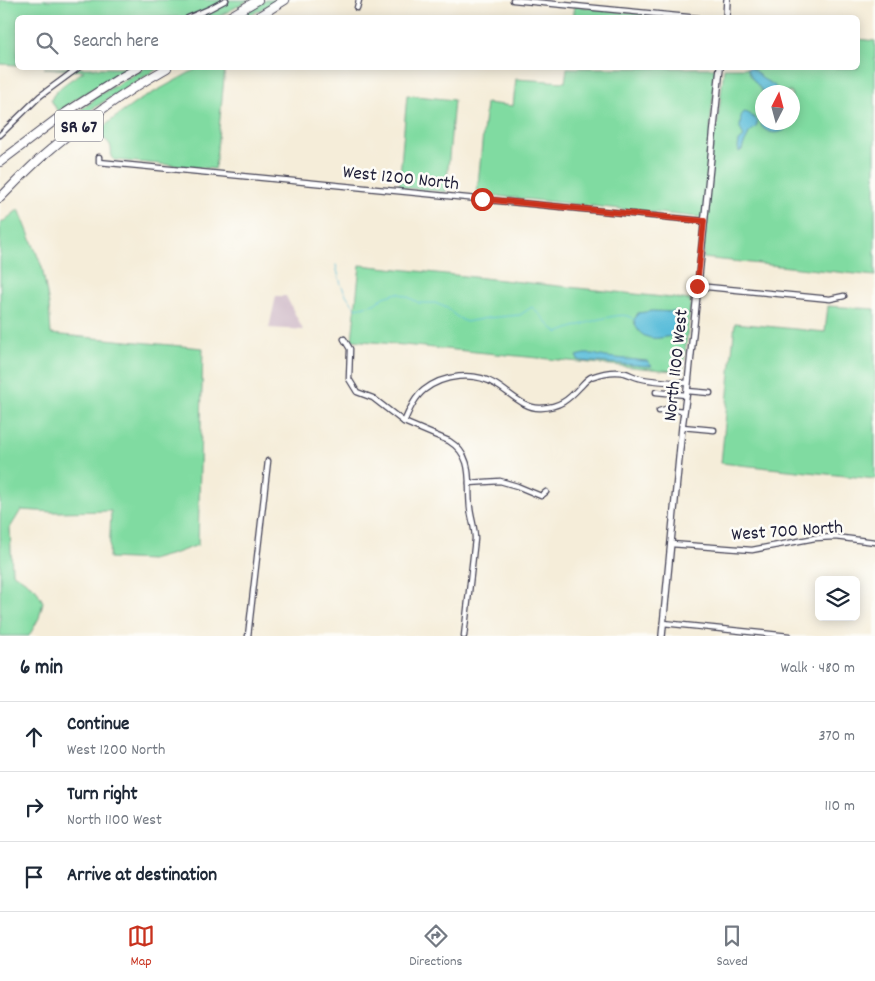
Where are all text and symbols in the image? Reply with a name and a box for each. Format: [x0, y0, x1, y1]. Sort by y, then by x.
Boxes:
search box [15, 15, 860, 70]
icon: search [33, 29, 61, 57]
text: Search here [73, 29, 159, 56]
north arrow [755, 85, 800, 130]
road number: SR 67 [55, 110, 103, 142]
street label: West 1200 North [341, 160, 460, 199]
route start [471, 188, 494, 211]
route end [686, 275, 709, 298]
street label: North 1100 West [658, 308, 697, 423]
street label: West 700 North [731, 515, 844, 550]
map controls [815, 576, 860, 621]
button: layers [815, 576, 860, 621]
text: 6 min [20, 654, 63, 684]
text: Walk · 480 m [781, 657, 855, 680]
text: Continue [67, 712, 129, 739]
icon: ahead [20, 723, 48, 751]
text: 370 m [818, 725, 855, 748]
text: West 1200 North [67, 739, 165, 762]
text: Turn right [67, 782, 138, 809]
icon: right [20, 793, 48, 821]
text: 110 m [825, 795, 855, 818]
text: North 1100 West [67, 809, 162, 832]
icon: arrive [20, 863, 48, 891]
text: Arrive at destination [67, 863, 217, 890]
tab: Map [127, 922, 155, 972]
tab: Directions [409, 922, 462, 972]
tab: Saved [717, 922, 748, 972]

